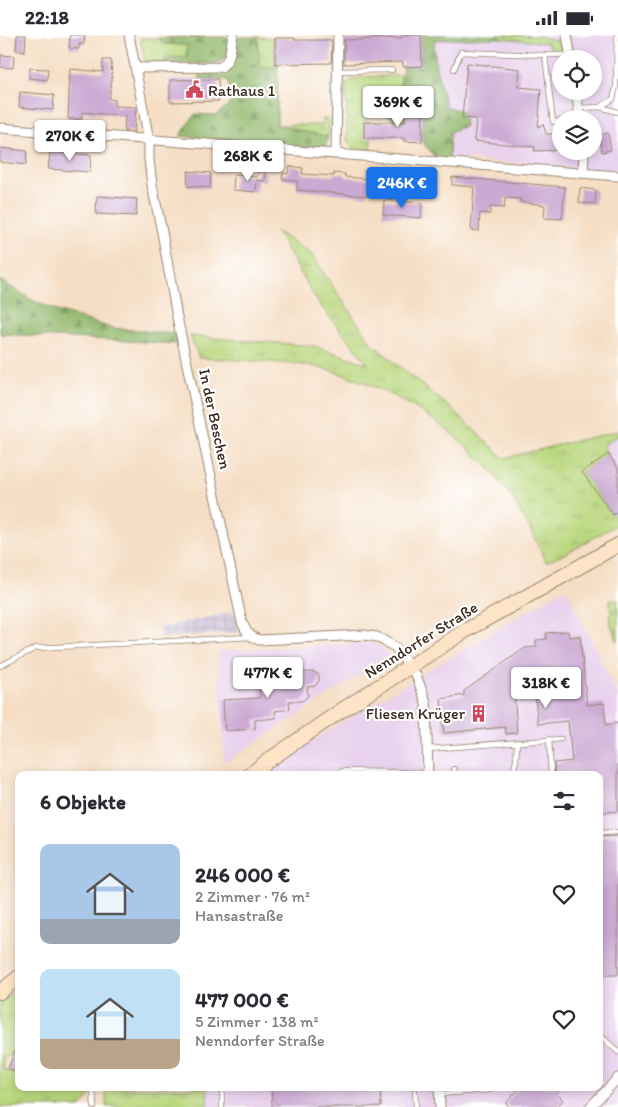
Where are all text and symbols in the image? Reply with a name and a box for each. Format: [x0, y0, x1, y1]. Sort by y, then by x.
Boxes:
text: 22:18 [25, 6, 69, 29]
map controls [552, 50, 602, 160]
button: locate [552, 50, 602, 100]
public building icon: Rathaus 1 [184, 80, 204, 100]
place label: Rathaus 1 [208, 81, 276, 100]
pin: 369K € [357, 86, 439, 128]
text: 369K € [374, 92, 422, 111]
button: layers [552, 110, 602, 160]
pin: 270K € [29, 119, 111, 162]
text: 270K € [45, 126, 95, 145]
pin: 268K € [207, 139, 289, 182]
text: 268K € [224, 146, 272, 165]
pin: 246K € [361, 167, 443, 209]
text: 246K € [377, 173, 427, 192]
street label: In der Beschen [195, 367, 235, 471]
street label: Nenndorfer Straße [361, 598, 481, 682]
pin: 477K € [227, 657, 309, 699]
text: 477K € [244, 663, 292, 682]
pin: 318K € [505, 667, 587, 709]
text: 318K € [522, 673, 570, 692]
building icon: Fliesen Krüger [469, 703, 489, 723]
place label: Fliesen Krüger [366, 704, 466, 723]
icon: filters [550, 787, 578, 815]
text: 6 Objekte [40, 789, 126, 814]
text: 246 000 € [195, 862, 290, 887]
icon: home [80, 864, 140, 924]
icon: heart [550, 880, 578, 908]
text: 2 Zimmer · 76 m² [195, 887, 310, 906]
text: Hansastraße [195, 906, 283, 925]
text: 477 000 € [195, 987, 289, 1012]
icon: home [80, 989, 140, 1049]
icon: heart [550, 1005, 578, 1033]
text: 5 Zimmer · 138 m² [195, 1012, 319, 1031]
text: Nenndorfer Straße [195, 1031, 325, 1050]

